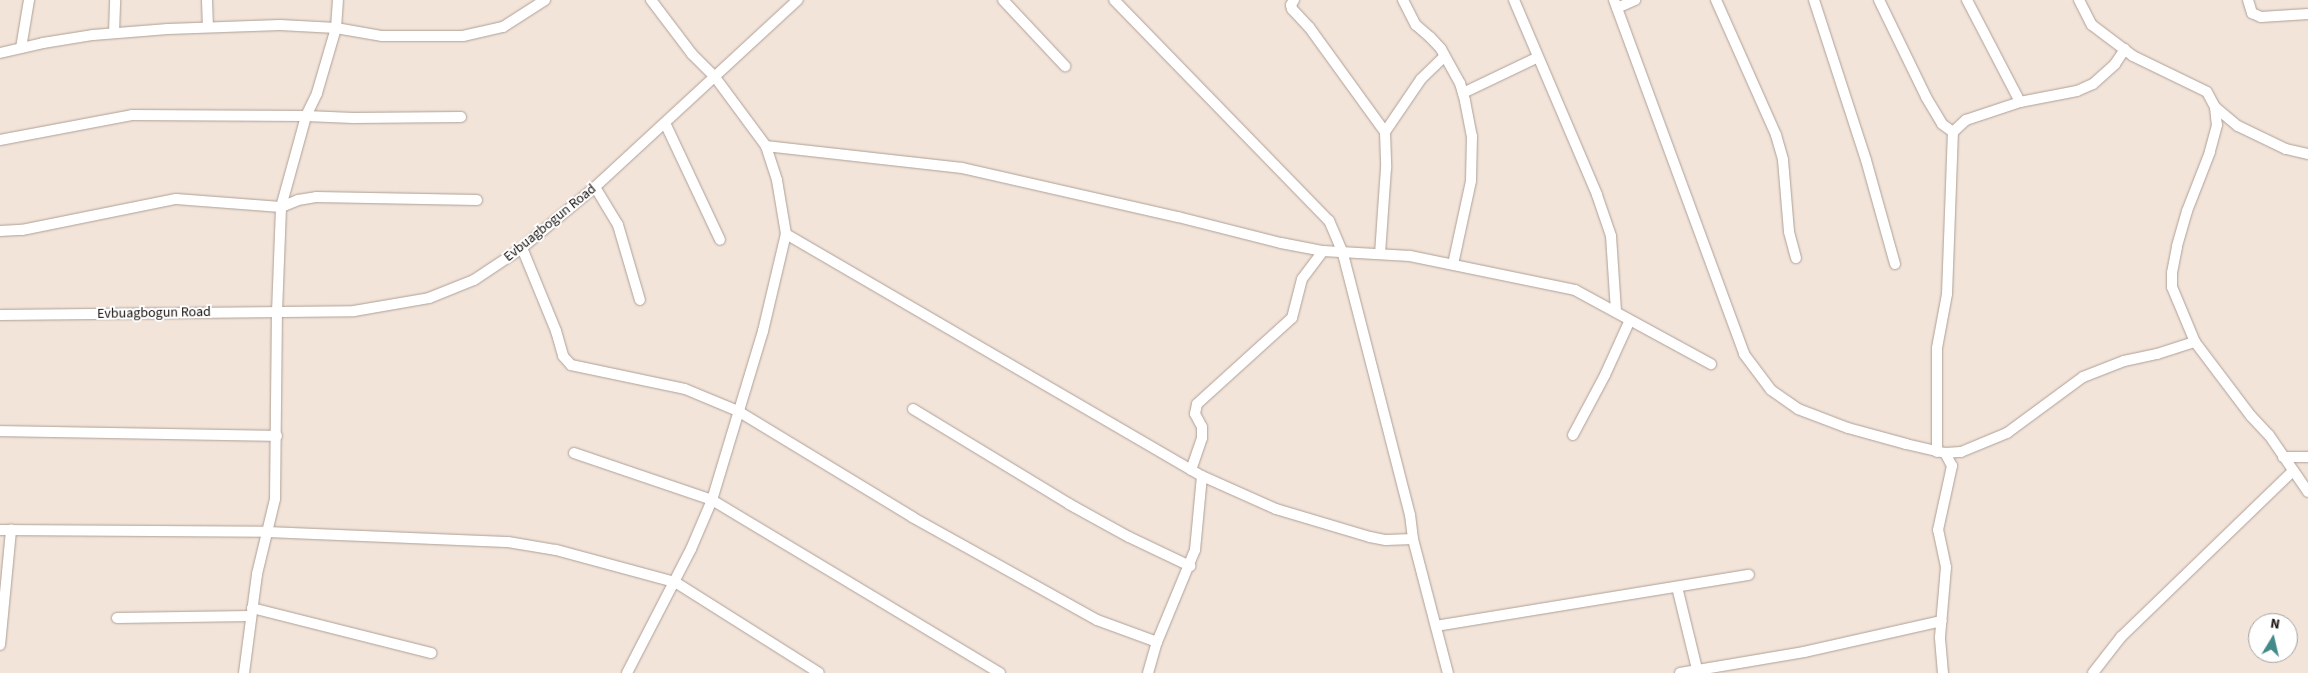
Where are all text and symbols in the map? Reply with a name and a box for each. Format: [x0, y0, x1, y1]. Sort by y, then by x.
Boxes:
street label: Evbuagbogun Road [501, 181, 599, 265]
street label: Evbuagbogun Road [97, 304, 211, 322]
north arrow [2248, 613, 2298, 663]
text: N [2269, 614, 2281, 635]

